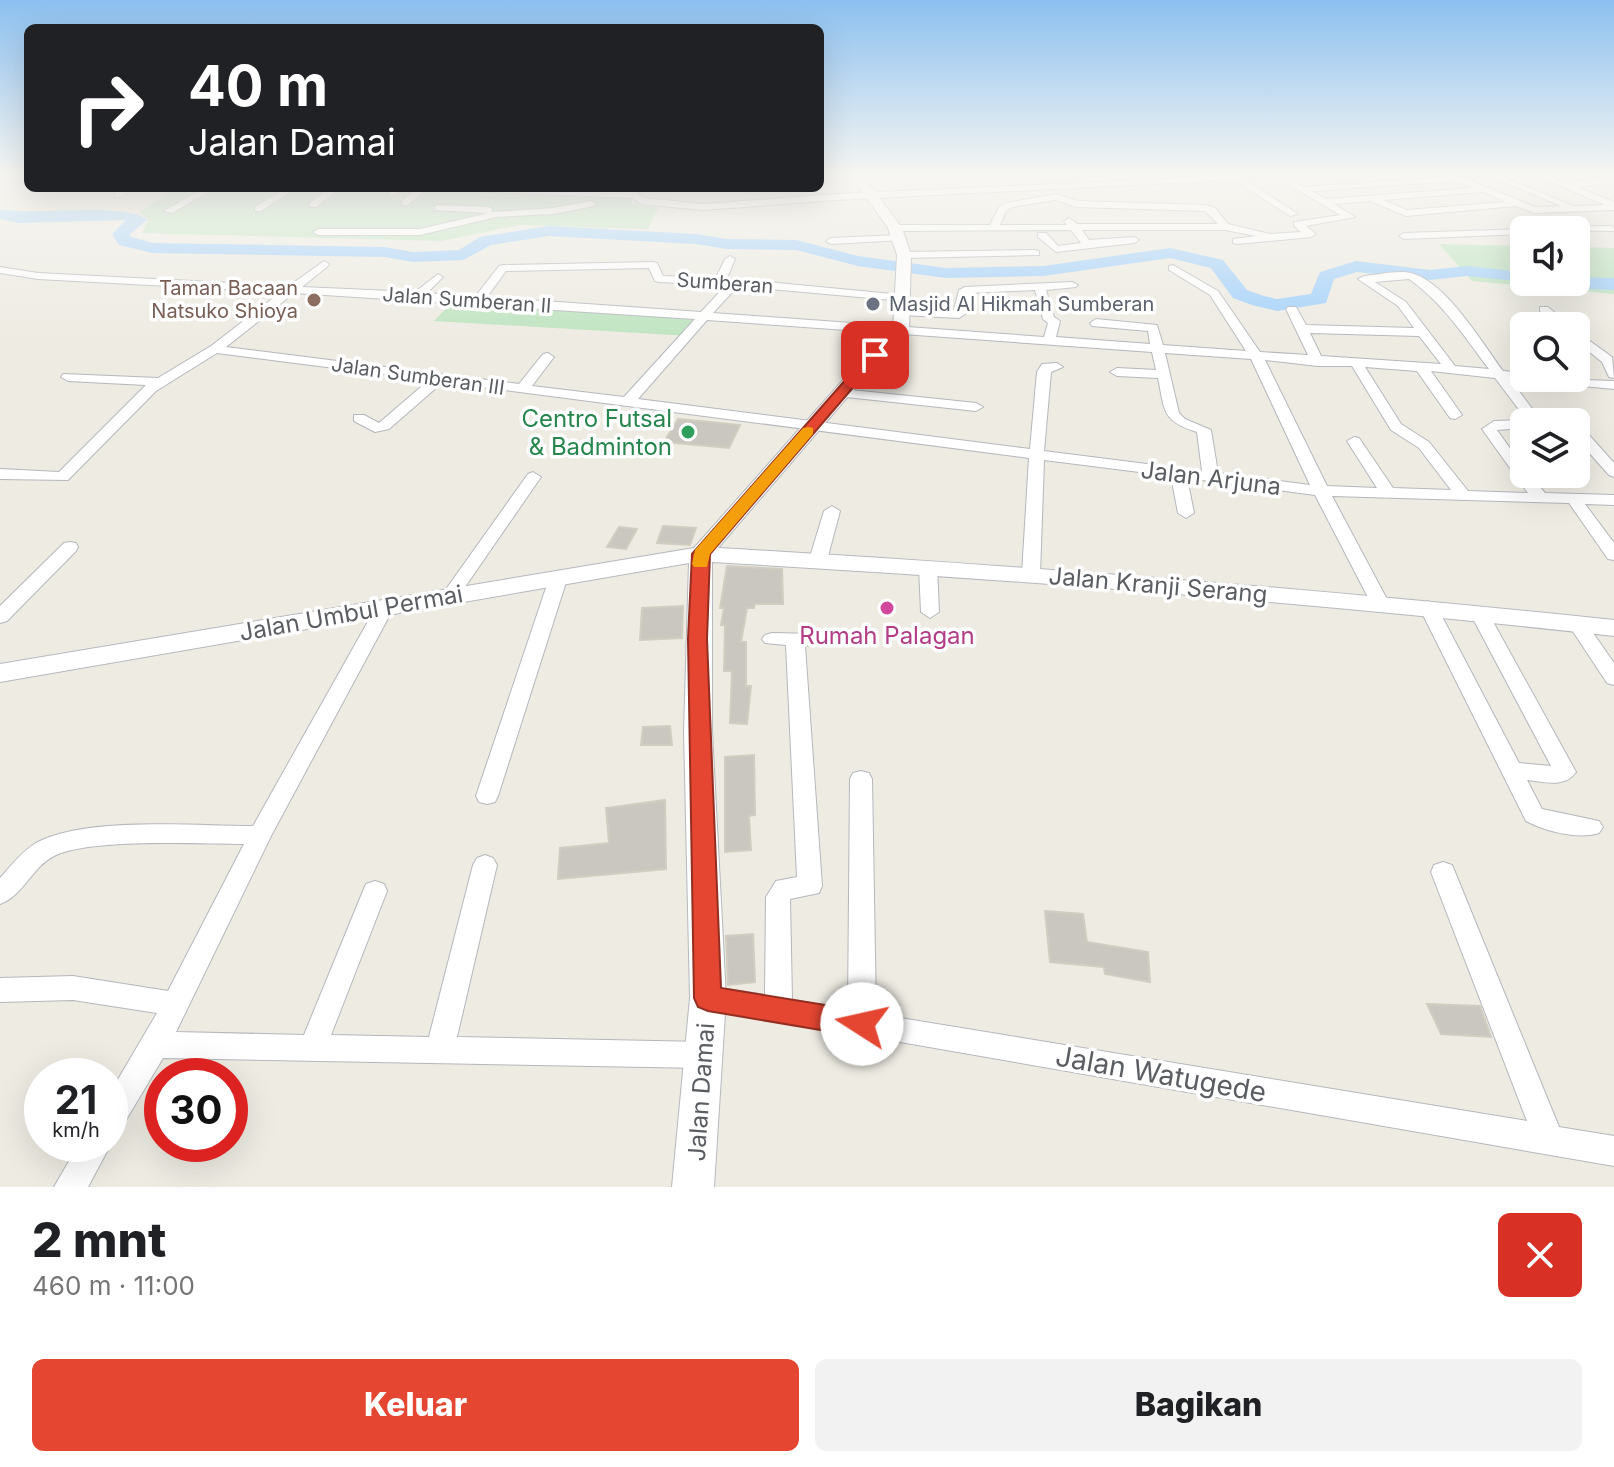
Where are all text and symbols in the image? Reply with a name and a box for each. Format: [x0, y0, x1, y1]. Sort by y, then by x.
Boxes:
text: 40 m [188, 52, 328, 120]
icon: right [56, 56, 160, 160]
text: Jalan Damai [188, 120, 396, 164]
map controls [1510, 216, 1590, 488]
button: sound [1510, 216, 1590, 296]
street label: Sumberan [676, 268, 774, 298]
place label: Taman Bacaan Natsuko Shioya [151, 276, 298, 323]
street label: Jalan Sumberan II [382, 282, 552, 318]
marker: Taman Bacaan Natsuko Shioya [305, 291, 323, 309]
place label: Masjid Al Hikmah Sumberan [889, 292, 1154, 316]
marker: Masjid Al Hikmah Sumberan [864, 295, 882, 313]
button: search [1510, 312, 1590, 392]
pin [841, 321, 909, 389]
icon: arrive [853, 333, 897, 377]
street label: Jalan Sumberan III [330, 352, 506, 400]
place label: Centro Futsal & Badminton [522, 404, 672, 461]
button: layers [1510, 408, 1590, 488]
marker: Centro Futsal & Badminton [679, 423, 697, 441]
street label: Jalan Arjuna [1139, 455, 1283, 501]
street label: Jalan Kranji Serang [1047, 561, 1269, 609]
street label: Jalan Umbul Permai [237, 579, 465, 647]
marker: Rumah Palagan [878, 599, 896, 617]
place label: Rumah Palagan [799, 621, 975, 650]
position arrow [820, 982, 904, 1066]
street label: Jalan Damai [682, 1022, 720, 1162]
street label: Jalan Watugede [1053, 1039, 1269, 1109]
speed limit sign: 30 [144, 1058, 248, 1162]
text: 21 [55, 1075, 97, 1124]
text: km/h [52, 1118, 100, 1142]
text: 2 mnt [32, 1210, 166, 1269]
button: close [1498, 1213, 1582, 1297]
text: 460 m · 11:00 [32, 1270, 195, 1301]
button: Keluar [32, 1359, 799, 1451]
button: Bagikan [815, 1359, 1582, 1451]

